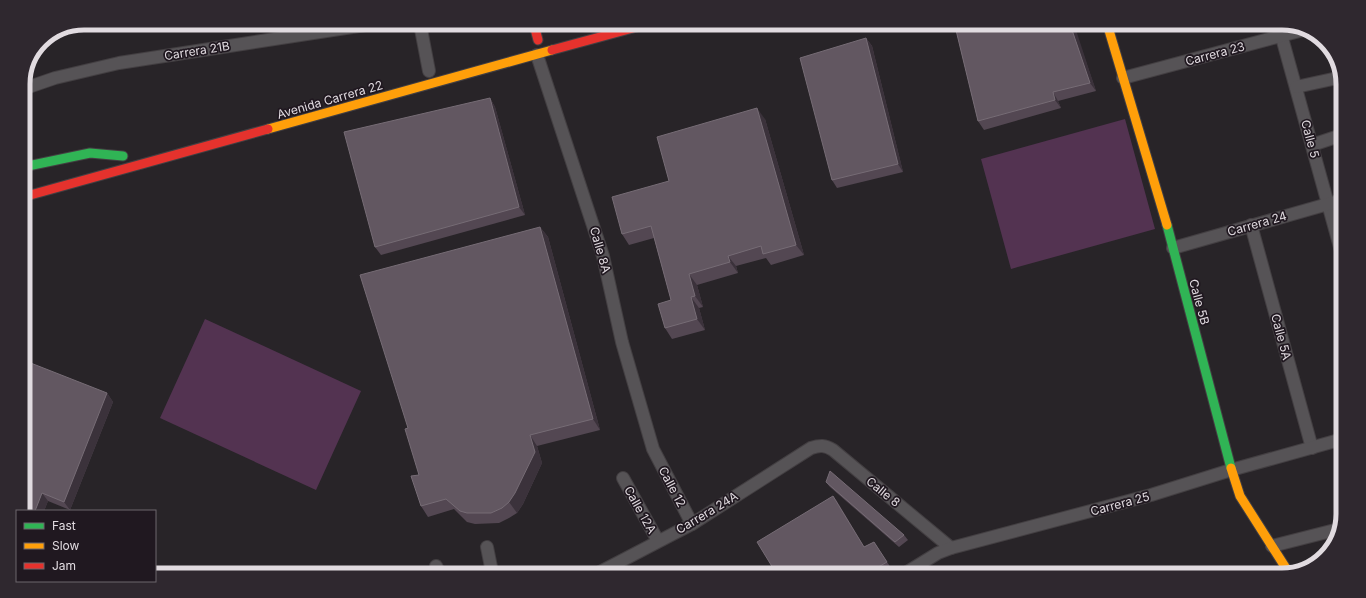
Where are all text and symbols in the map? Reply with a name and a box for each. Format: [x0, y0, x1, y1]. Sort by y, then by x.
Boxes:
street label: Carrera 21B [163, 38, 231, 63]
street label: Carrera 23 [1184, 38, 1246, 69]
street label: Avenida Carrera 22 [275, 77, 384, 122]
street label: Calle 5 [1298, 118, 1323, 160]
street label: Carrera 24 [1225, 208, 1288, 239]
street label: Calle 8A [587, 225, 614, 275]
street label: Calle 5B [1186, 277, 1213, 327]
street label: Calle 5A [1268, 312, 1295, 362]
street label: Calle 12 [656, 464, 689, 510]
street label: Calle 8 [863, 473, 903, 510]
street label: Calle 12A [621, 483, 660, 536]
street label: Carrera 24A [673, 488, 740, 537]
street label: Carrera 25 [1089, 488, 1151, 519]
legend [16, 510, 156, 582]
text: Fast [52, 518, 76, 533]
text: Slow [52, 538, 80, 553]
text: Jam [52, 558, 76, 573]

